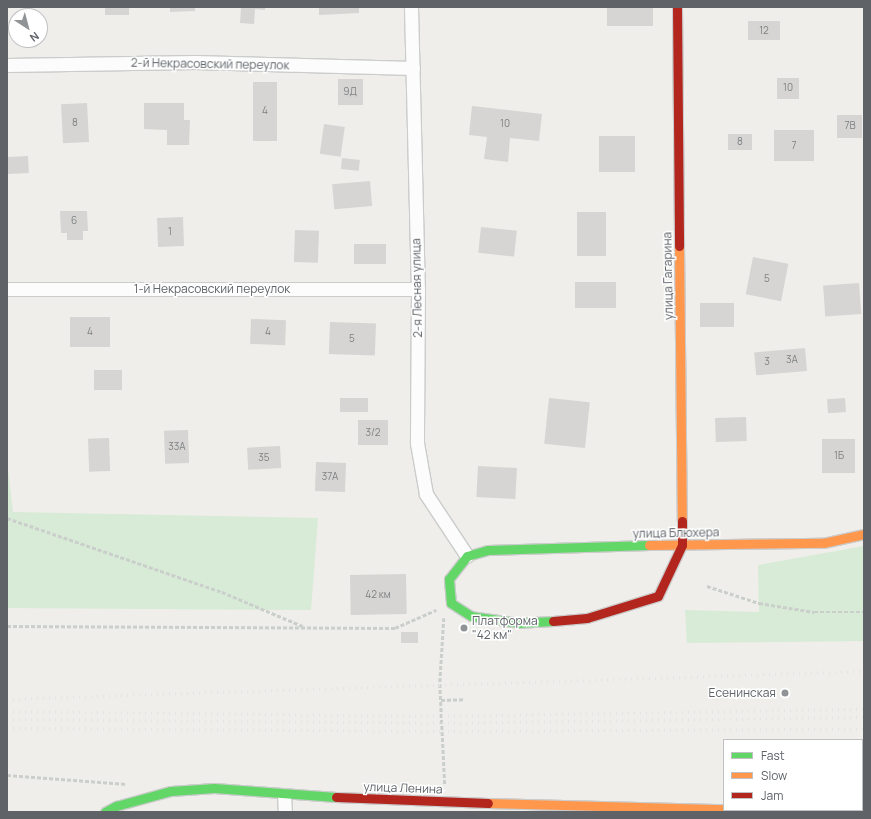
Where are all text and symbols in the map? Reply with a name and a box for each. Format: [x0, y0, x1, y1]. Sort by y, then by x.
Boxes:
north arrow [8, 8, 48, 48]
house number: 12 [759, 25, 769, 37]
text: N [27, 29, 42, 46]
street label: 2-й Некрасовский переулок [131, 55, 289, 73]
house number: 10 [783, 82, 793, 94]
house number: 9Д [343, 86, 357, 98]
house number: 4 [262, 105, 268, 117]
house number: 8 [72, 117, 78, 129]
house number: 10 [500, 118, 510, 130]
house number: 7В [844, 120, 856, 132]
house number: 8 [737, 136, 743, 148]
house number: 7 [791, 140, 797, 152]
house number: 6 [71, 215, 77, 227]
house number: 1 [168, 226, 172, 238]
street label: улица Гагарина [660, 232, 676, 320]
street label: 2-я Лесная улица [409, 238, 425, 338]
house number: 5 [764, 273, 770, 285]
street label: 1-й Некрасовский переулок [134, 282, 290, 296]
house number: 4 [87, 326, 93, 338]
house number: 4 [265, 326, 271, 338]
house number: 5 [349, 333, 355, 345]
house number: 3А [786, 354, 798, 366]
house number: 3 [764, 356, 770, 368]
house number: 3/2 [365, 427, 381, 439]
house number: 33А [168, 441, 186, 453]
house number: 1Б [834, 450, 844, 462]
house number: 35 [258, 452, 270, 464]
house number: 37А [322, 471, 338, 483]
street label: улица Блюхера [633, 525, 719, 541]
house number: 42 км [365, 589, 391, 601]
place label: Платформа "42 км" [472, 614, 538, 642]
marker: Платформа "42 км" [459, 623, 469, 633]
place label: Есенинская [709, 686, 776, 700]
marker: Есенинская [779, 687, 791, 699]
legend [723, 739, 863, 811]
text: Fast [761, 747, 785, 764]
text: Slow [761, 767, 787, 784]
street label: улица Ленина [363, 779, 443, 797]
text: Jam [761, 787, 783, 804]

